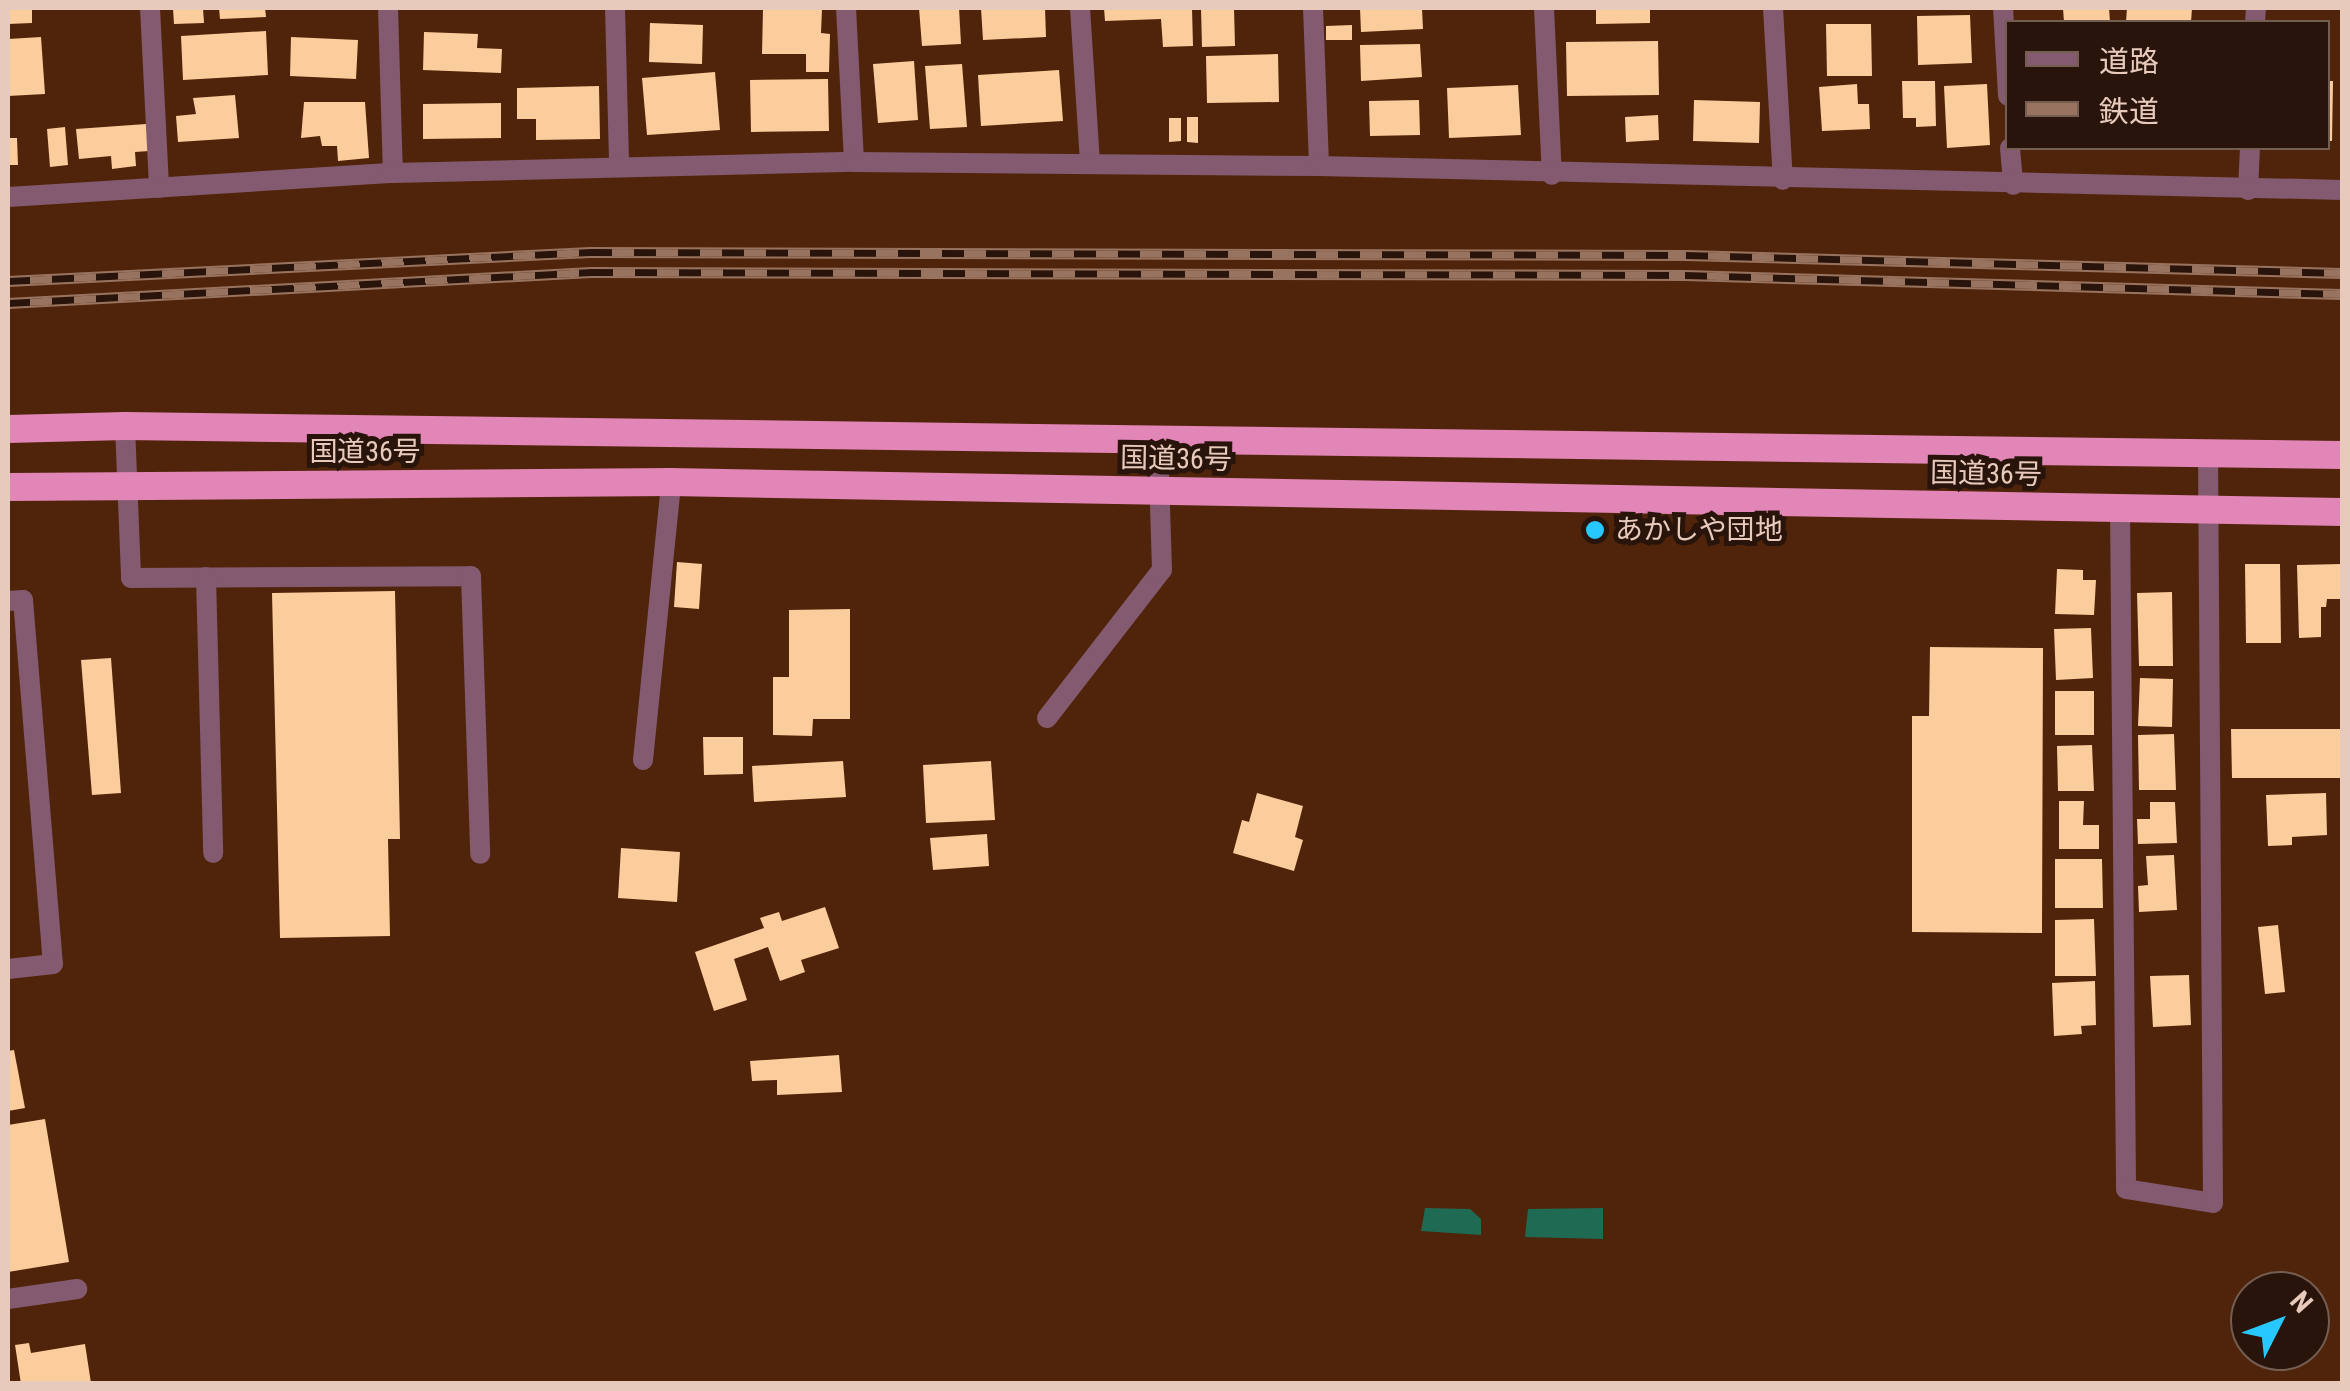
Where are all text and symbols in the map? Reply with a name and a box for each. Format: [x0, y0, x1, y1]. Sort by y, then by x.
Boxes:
legend [2005, 20, 2330, 150]
text: 道路 [2099, 44, 2159, 79]
text: 鉄道 [2099, 94, 2159, 129]
street label: 国道36号 [309, 435, 421, 469]
street label: 国道36号 [1120, 441, 1232, 477]
street label: 国道36号 [1930, 456, 2042, 492]
place label: あかしや団地 [1615, 513, 1783, 547]
marker: あかしや団地 [1584, 519, 1606, 541]
north arrow [2230, 1271, 2330, 1371]
text: N [2283, 1285, 2319, 1319]

